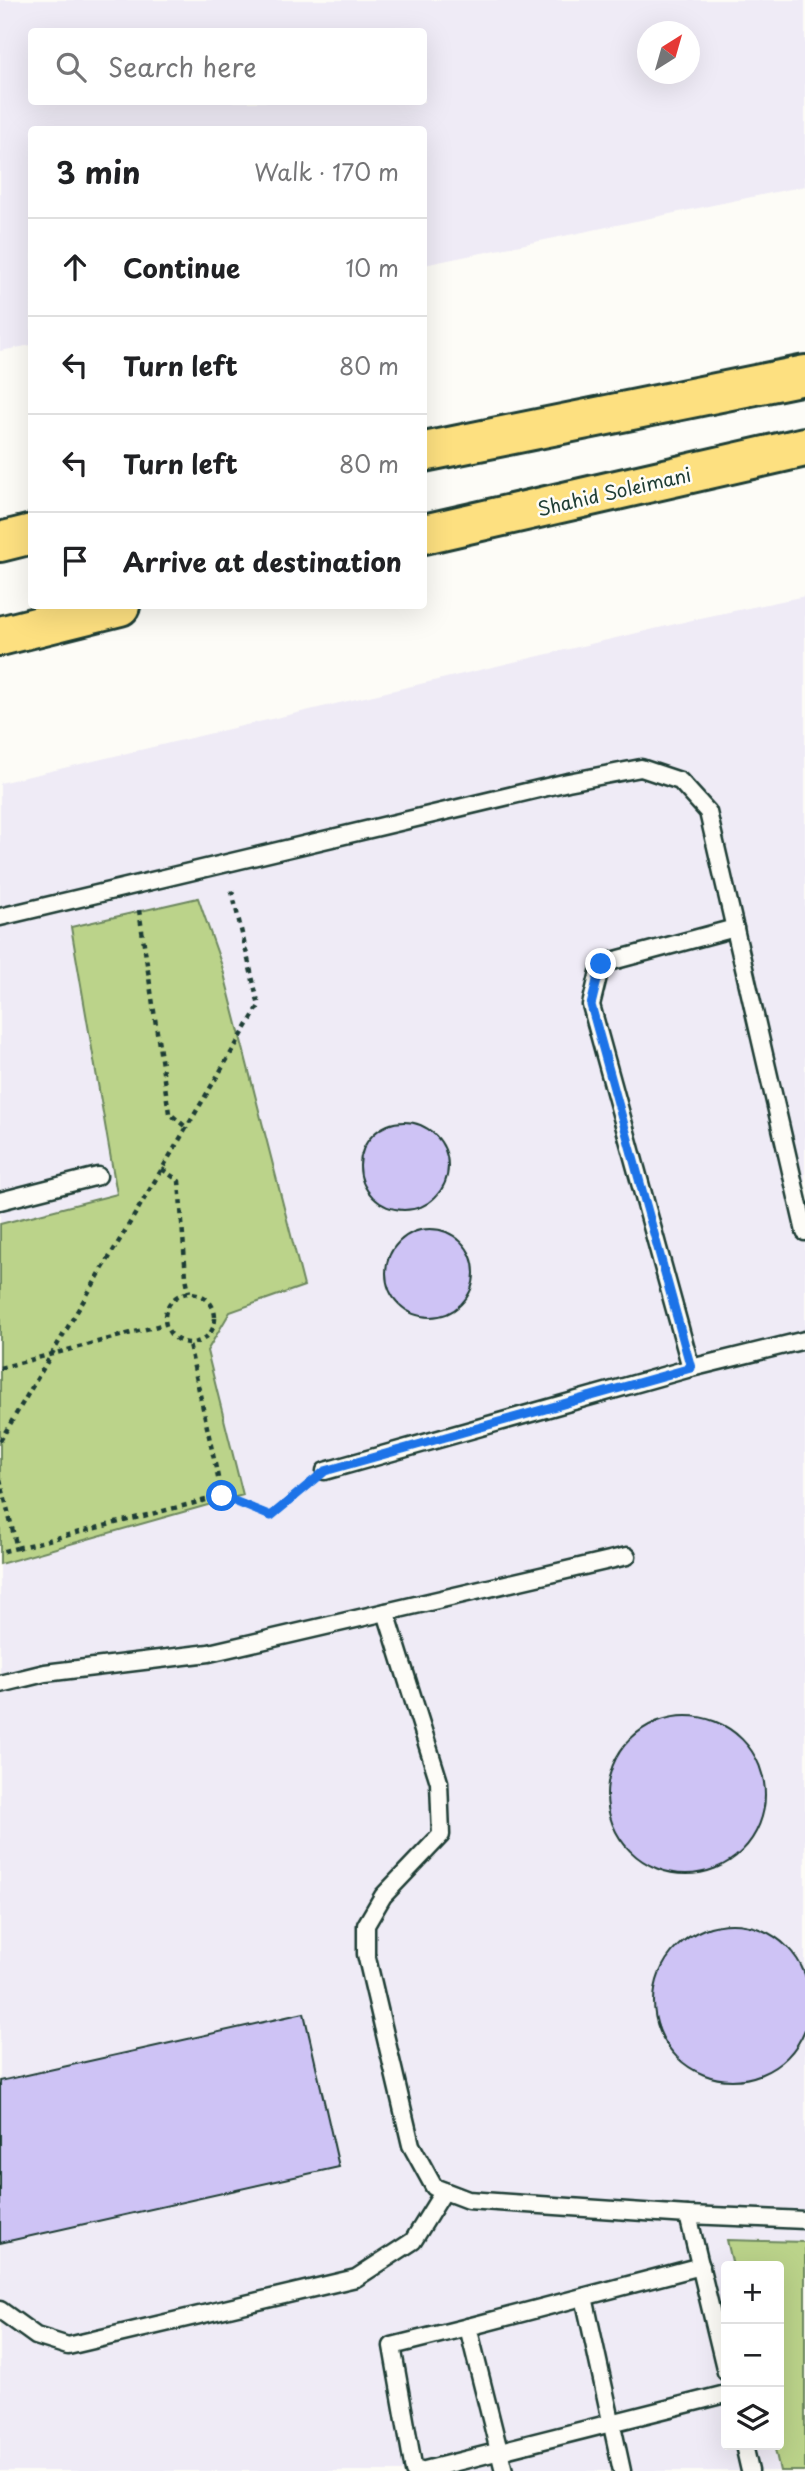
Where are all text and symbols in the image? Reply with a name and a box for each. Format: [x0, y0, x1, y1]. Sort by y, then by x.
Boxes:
north arrow [637, 21, 700, 84]
search box [28, 28, 427, 105]
text: Search here [108, 47, 257, 86]
icon: search [52, 48, 90, 86]
text: 3 min [56, 149, 141, 194]
text: Walk · 170 m [254, 154, 399, 189]
icon: ahead [56, 248, 94, 286]
text: Continue [123, 248, 240, 287]
text: 10 m [345, 250, 399, 285]
icon: left [56, 346, 94, 384]
text: Turn left [123, 346, 238, 385]
text: 80 m [339, 348, 399, 383]
icon: left [56, 444, 94, 482]
text: Turn left [123, 444, 238, 483]
text: 80 m [339, 446, 399, 481]
street label: Shahid Soleimani [534, 460, 694, 522]
icon: arrive [56, 542, 94, 580]
text: Arrive at destination [123, 542, 402, 581]
route end [585, 948, 616, 979]
route start [206, 1480, 237, 1511]
map controls [721, 2261, 784, 2450]
button: + [721, 2261, 784, 2324]
button: − [721, 2324, 784, 2387]
button: layers [721, 2387, 784, 2450]

